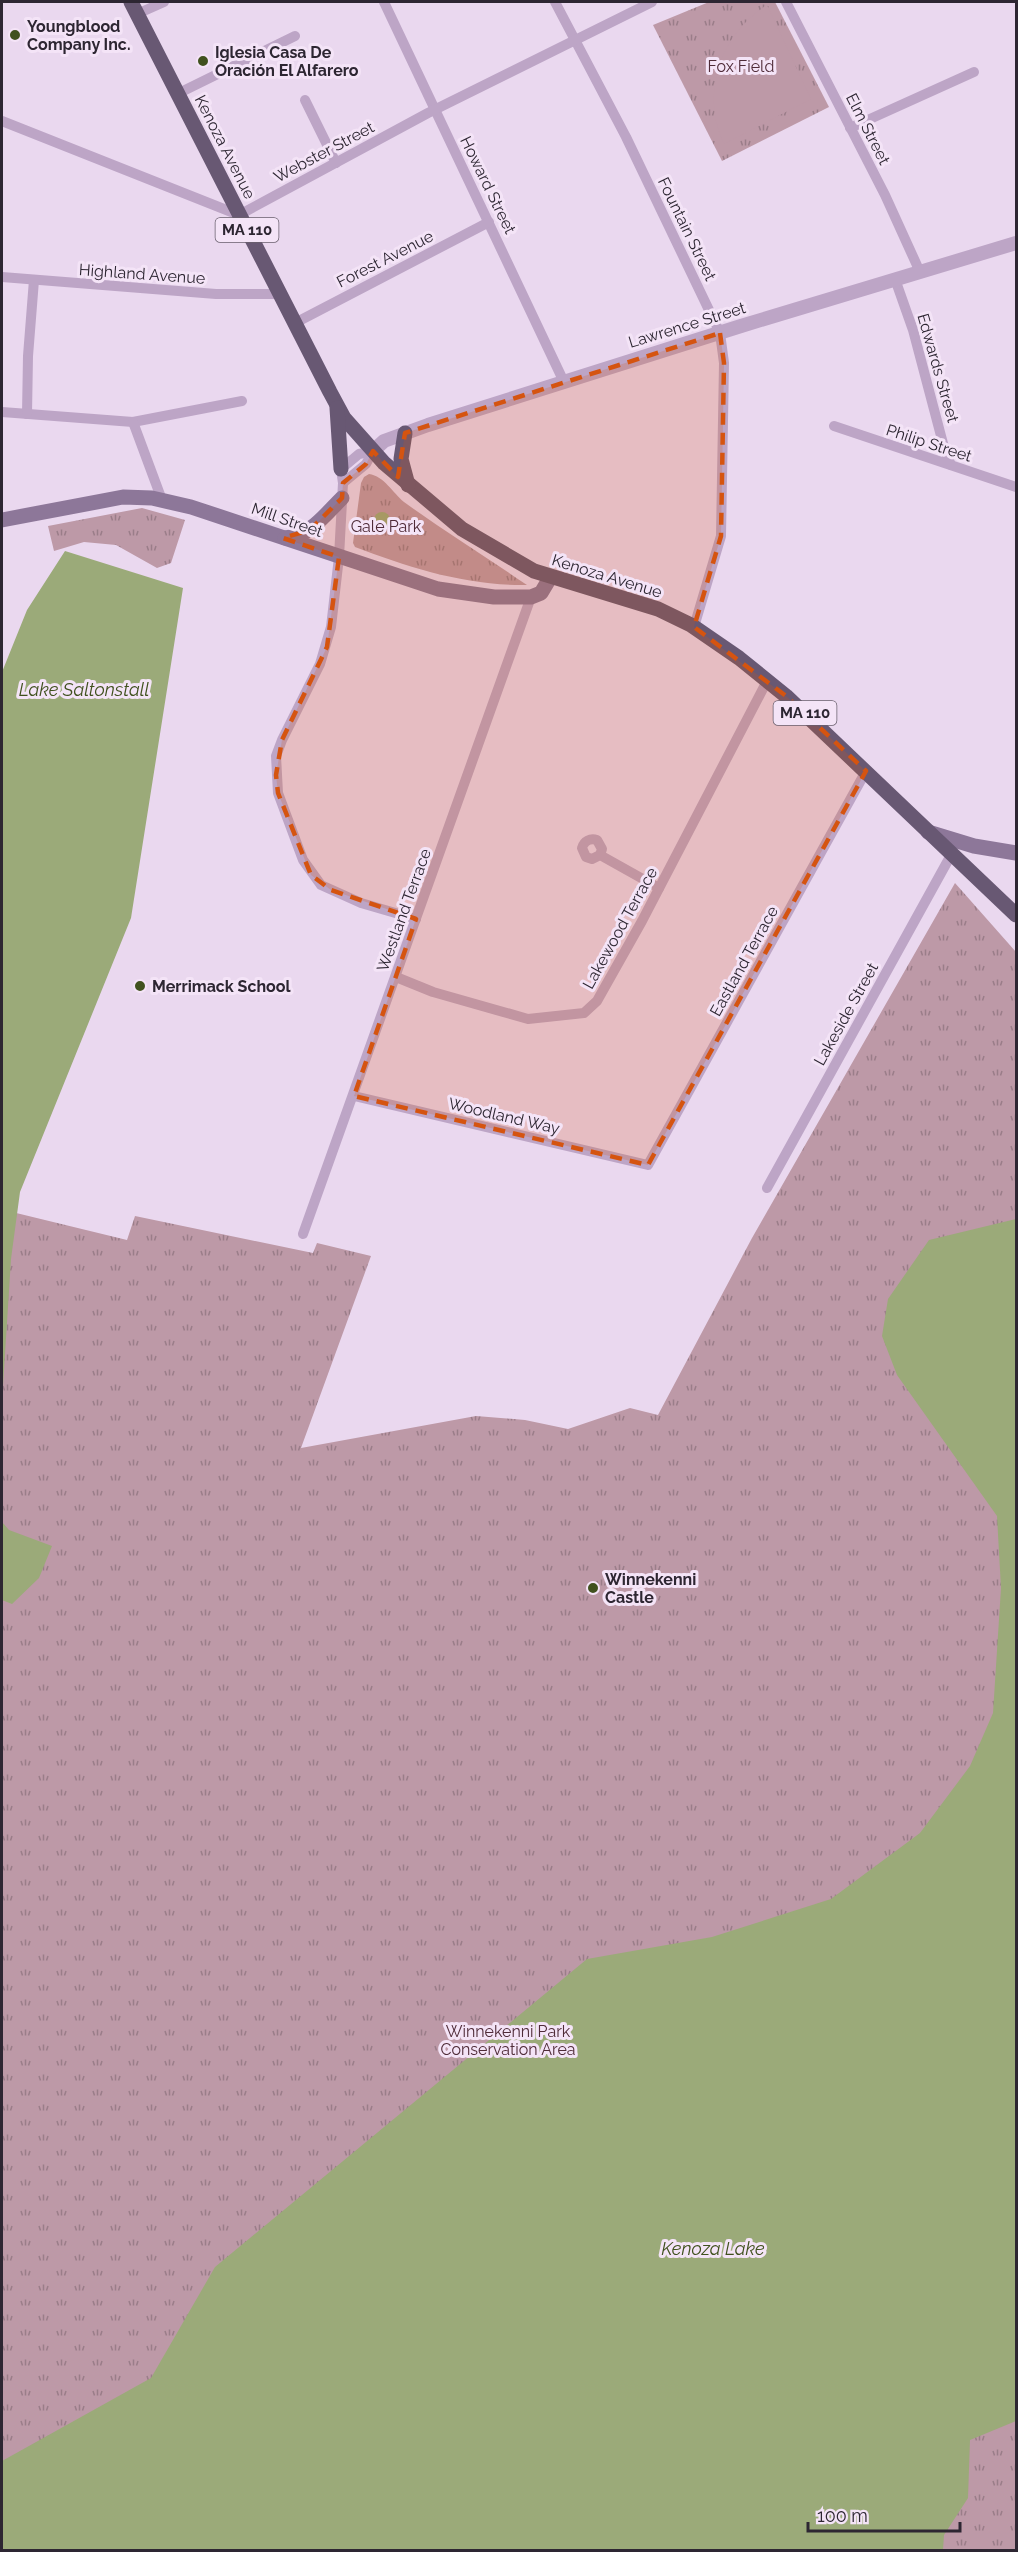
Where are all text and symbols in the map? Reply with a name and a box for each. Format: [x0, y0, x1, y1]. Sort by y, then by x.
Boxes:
place label: Youngblood Company Inc. [27, 17, 130, 54]
marker: Youngblood Company Inc. [8, 28, 22, 42]
place label: Iglesia Casa De Oración El Alfarero [215, 43, 359, 80]
marker: Iglesia Casa De Oración El Alfarero [196, 54, 210, 68]
park label: Fox Field [708, 57, 774, 76]
street label: Elm Street [842, 90, 894, 168]
street label: Kenoza Avenue [191, 92, 259, 202]
street label: Webster Street [271, 117, 378, 186]
street label: Howard Street [456, 133, 520, 237]
street label: Fountain Street [654, 174, 720, 284]
road number: MA 110 [216, 218, 278, 242]
street label: Forest Avenue [333, 226, 437, 292]
street label: Highland Avenue [78, 260, 206, 288]
street label: Lawrence Street [626, 298, 748, 352]
street label: Edwards Street [913, 311, 963, 425]
street label: Philip Street [884, 420, 975, 466]
street label: Mill Street [249, 499, 326, 541]
park label: Gale Park [351, 517, 422, 536]
street label: Kenoza Avenue [550, 550, 664, 602]
water label: Lake Saltonstall [19, 679, 149, 700]
road number: MA 110 [774, 701, 836, 725]
street label: Westland Terrace [373, 846, 435, 974]
street label: Lakewood Terrace [579, 864, 661, 992]
street label: Eastland Terrace [706, 903, 782, 1019]
street label: Lakeside Street [810, 959, 882, 1069]
place label: Merrimack School [152, 977, 292, 996]
marker: Merrimack School [133, 979, 147, 993]
street label: Woodland Way [447, 1094, 562, 1138]
place label: Winnekenni Castle [605, 1570, 696, 1607]
marker: Winnekenni Castle [586, 1581, 600, 1595]
park label: Winnekenni Park Conservation Area [440, 2022, 576, 2059]
water label: Kenoza Lake [661, 2238, 765, 2259]
scale bar [808, 2495, 960, 2533]
text: 100 m [817, 2505, 868, 2526]

